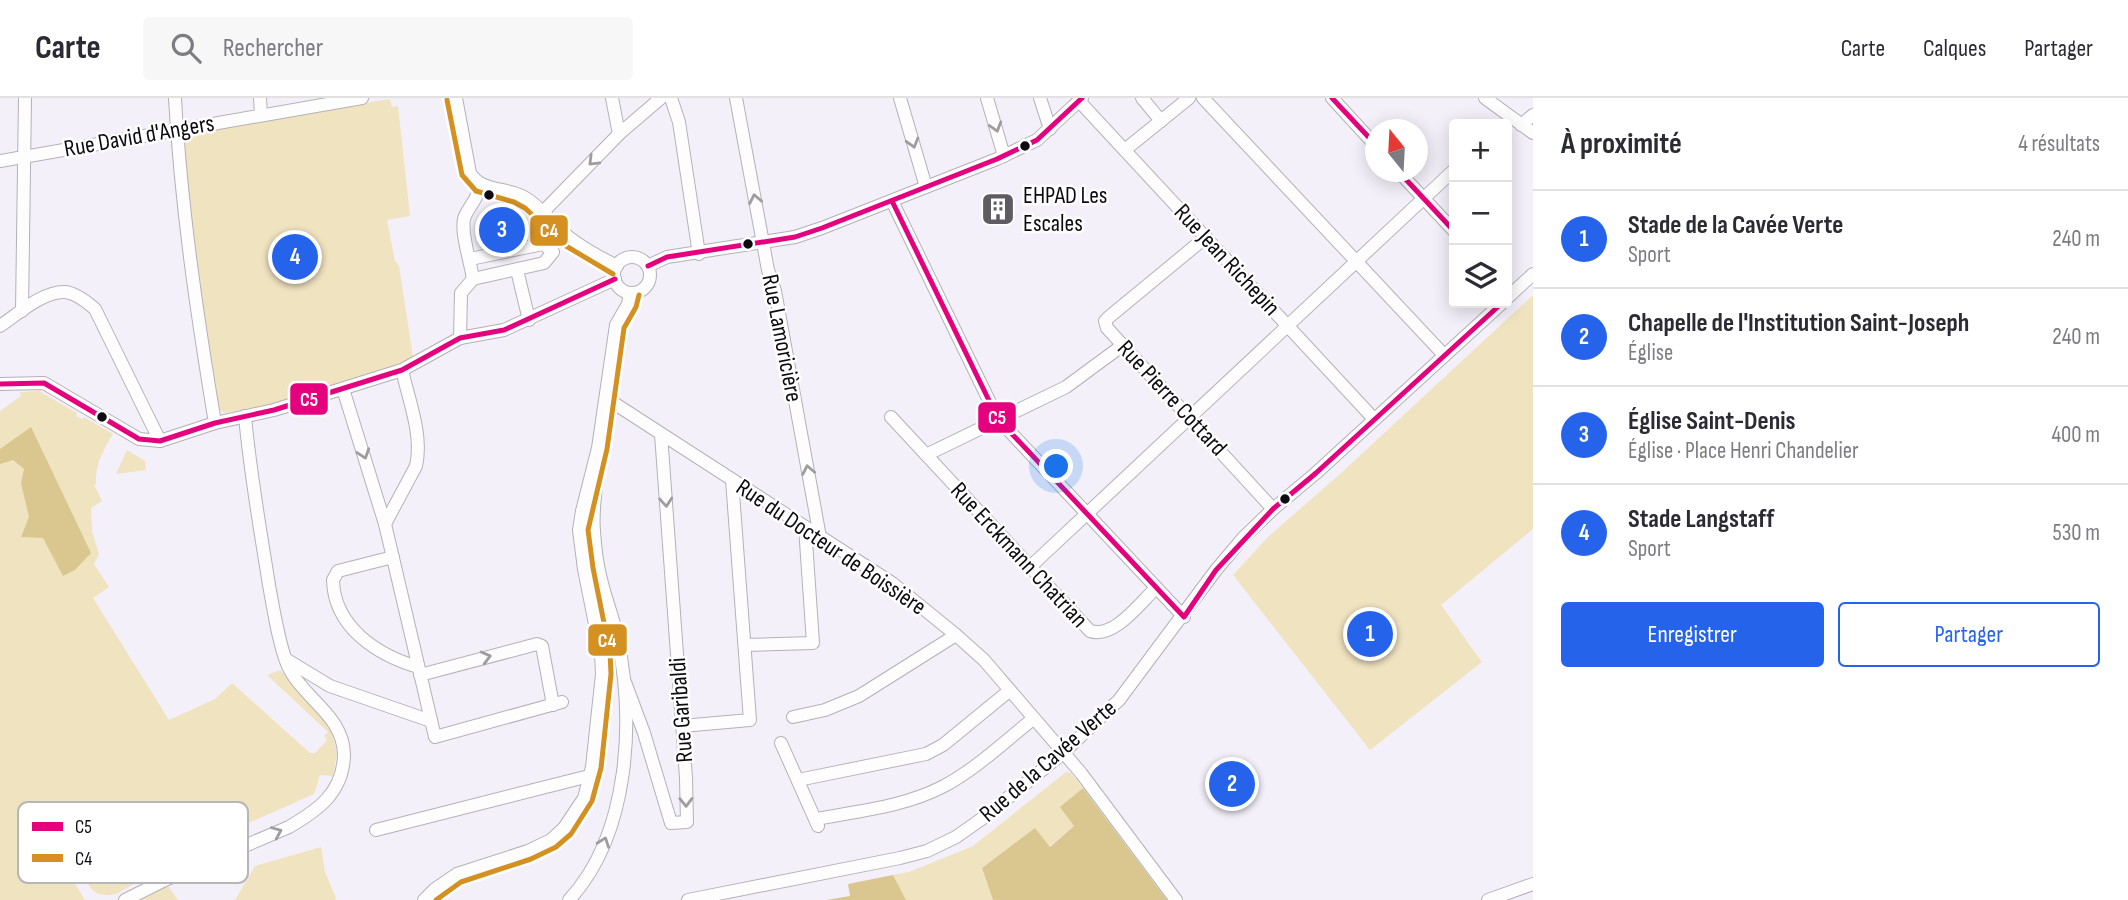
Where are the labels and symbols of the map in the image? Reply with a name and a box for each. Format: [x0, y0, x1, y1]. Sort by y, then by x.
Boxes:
street label: Rue David d'Angers [62, 109, 216, 163]
north arrow [1365, 119, 1428, 182]
one-way arrow [987, 121, 1002, 133]
one-way arrow [905, 136, 919, 148]
unlabelled marker [1018, 139, 1032, 153]
one-way arrow [588, 153, 601, 166]
place label: EHPAD Les Escales [1023, 181, 1107, 238]
unlabelled marker [482, 188, 496, 202]
building icon: EHPAD Les Escales [979, 190, 1017, 228]
one-way arrow [748, 193, 763, 205]
street label: Rue Jean Richepin [1168, 198, 1286, 322]
pin: 3 [479, 204, 525, 256]
line badge: C4 [529, 214, 569, 247]
text: C4 [540, 220, 558, 243]
pin: 4 [272, 231, 318, 283]
unlabelled marker [741, 237, 755, 251]
street label: Rue Lamoricière [755, 272, 809, 404]
street label: Rue Pierre Cottard [1111, 334, 1233, 462]
line badge: C5 [289, 382, 329, 416]
text: C5 [300, 389, 318, 412]
line badge: C5 [977, 401, 1017, 434]
text: C5 [988, 407, 1006, 430]
unlabelled marker [95, 410, 109, 424]
one-way arrow [356, 447, 370, 460]
your location [1039, 449, 1073, 483]
one-way arrow [802, 464, 817, 476]
street label: Rue du Docteur de Boissière [730, 473, 932, 621]
street label: Rue Erckmann Chatrian [944, 476, 1094, 634]
unlabelled marker [1278, 492, 1292, 506]
one-way arrow [658, 497, 673, 508]
pin: 1 [1347, 608, 1393, 660]
line badge: C4 [587, 623, 628, 657]
text: C4 [598, 630, 616, 653]
one-way arrow [480, 651, 492, 666]
street label: Rue Garibaldi [663, 657, 699, 763]
street label: Rue de la Cavée Verte [974, 694, 1122, 828]
pin: 2 [1209, 758, 1255, 810]
one-way arrow [679, 797, 694, 808]
legend [18, 802, 248, 883]
text: C5 [75, 816, 92, 839]
one-way arrow [270, 827, 282, 841]
one-way arrow [596, 836, 610, 848]
text: C4 [75, 848, 92, 871]

